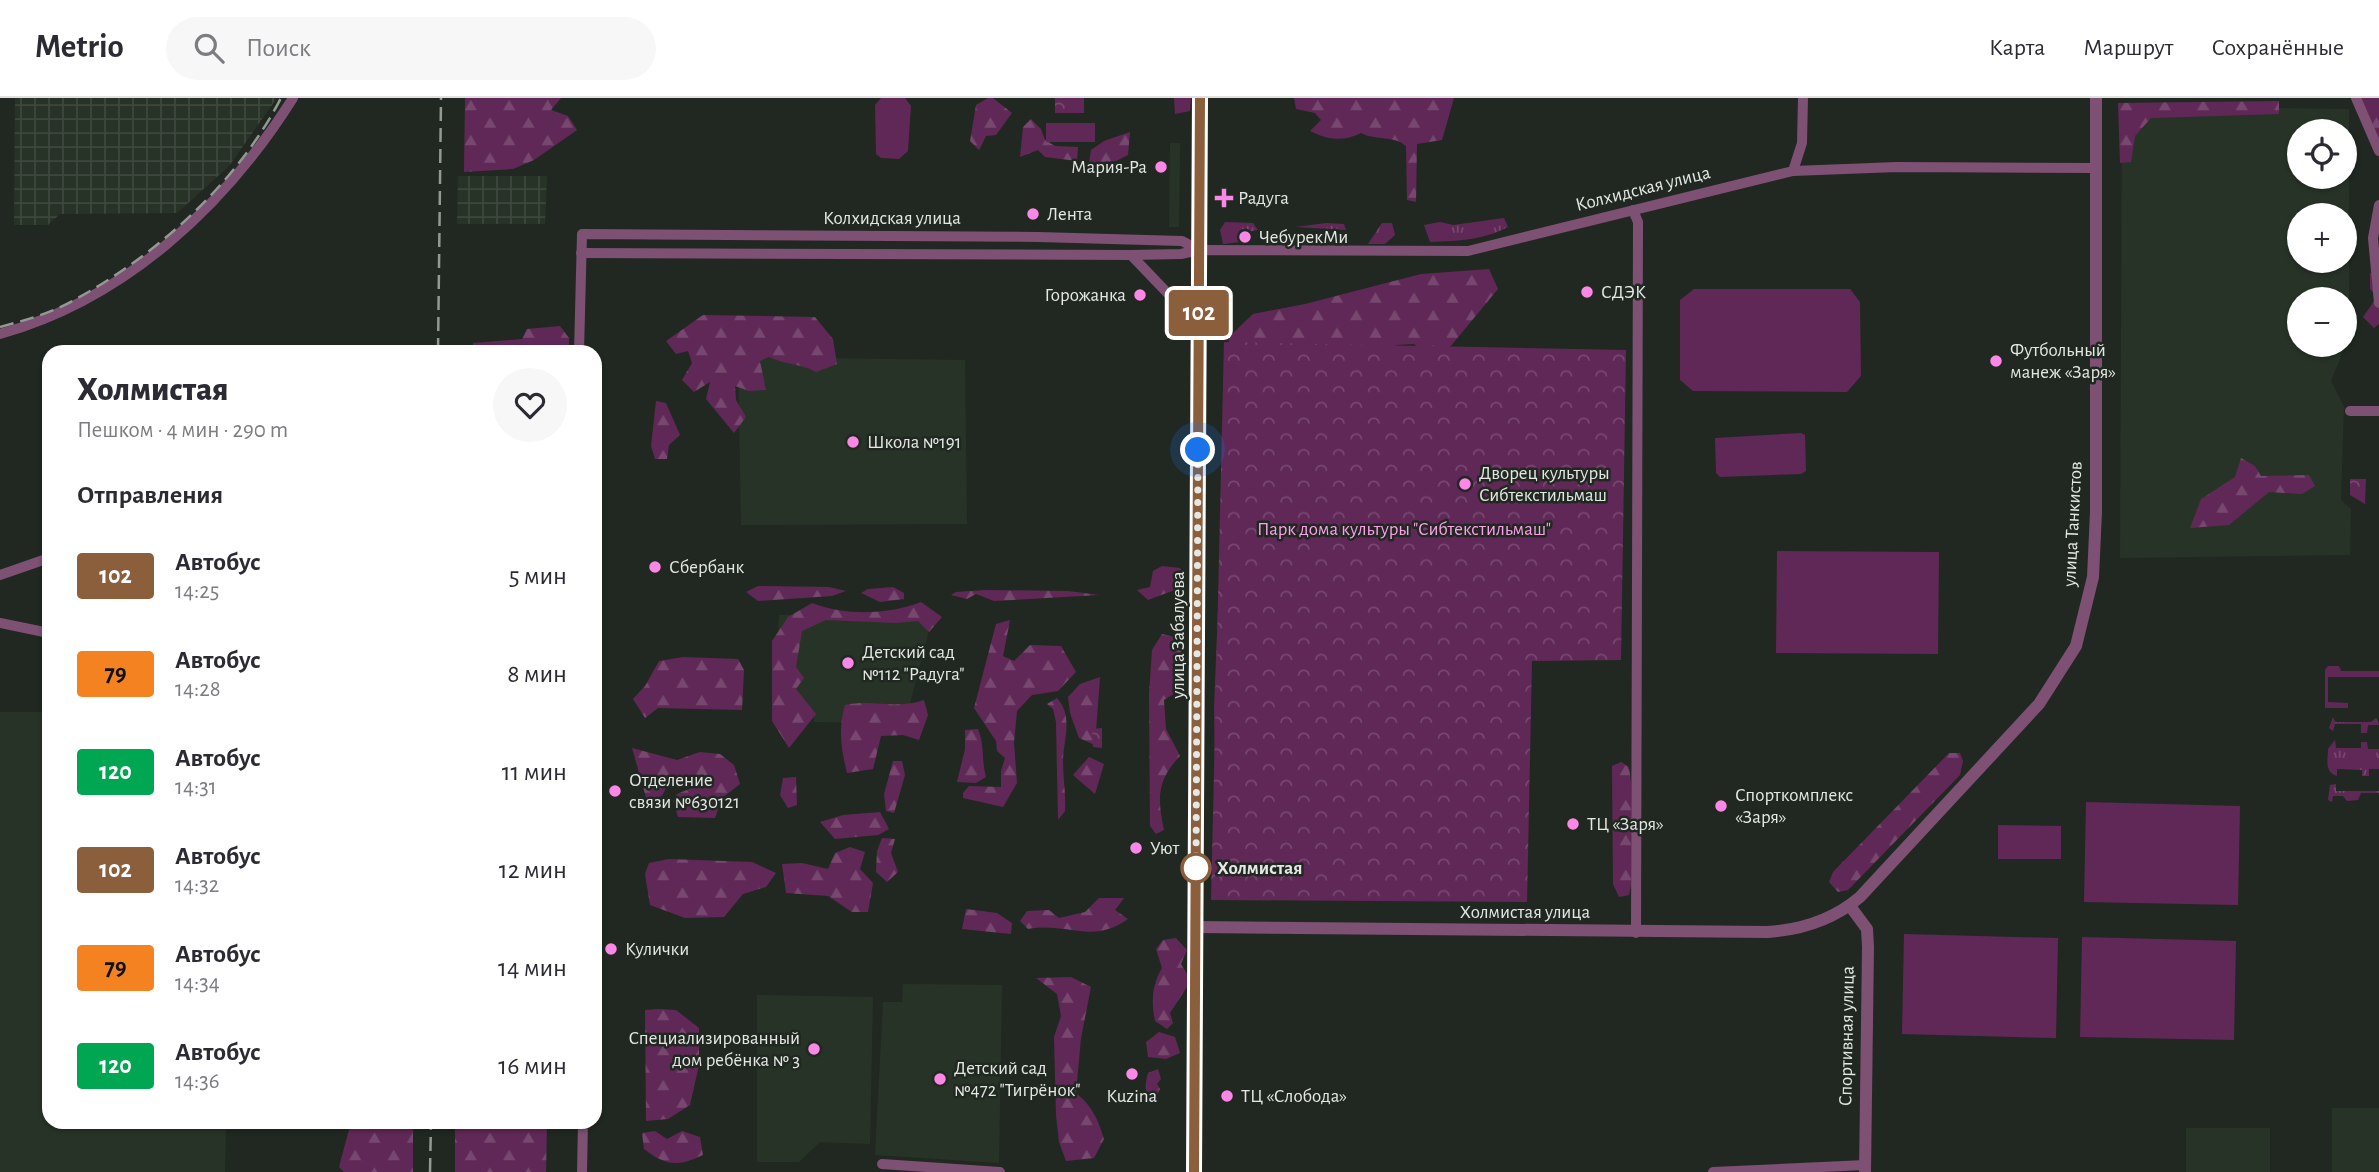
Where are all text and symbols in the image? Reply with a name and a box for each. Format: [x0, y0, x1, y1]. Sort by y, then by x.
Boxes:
search box [166, 17, 656, 80]
icon: search [190, 29, 228, 67]
text: Metrio [35, 31, 124, 64]
text: Поиск [246, 35, 311, 61]
text: Карта [1989, 36, 2045, 60]
text: Маршрут [2083, 36, 2173, 60]
text: Сохранённые [2211, 36, 2344, 60]
map controls [2287, 119, 2357, 357]
button: locate [2287, 119, 2357, 189]
place label: Мария-Ра [1071, 158, 1147, 177]
marker: Мария-Ра [1153, 159, 1169, 175]
street label: Колхидская улица [1574, 163, 1713, 215]
place label: Радуга [1238, 189, 1289, 208]
marker: Радуга [1216, 190, 1232, 206]
button: + [2287, 203, 2357, 273]
place label: Лента [1047, 205, 1092, 224]
marker: Лента [1025, 206, 1041, 222]
street label: Колхидская улица [823, 209, 961, 228]
place label: ЧебурекМи [1259, 228, 1348, 247]
marker: ЧебурекМи [1237, 229, 1253, 245]
place label: СДЭК [1601, 283, 1646, 302]
marker: СДЭК [1579, 284, 1595, 300]
place label: Горожанка [1045, 286, 1126, 305]
marker: Горожанка [1132, 287, 1148, 303]
button: − [2287, 287, 2357, 357]
line badge: 102 [1159, 290, 1239, 336]
text: 102 [1183, 301, 1215, 325]
place label: Футбольный манеж «Заря» [2010, 341, 2116, 382]
marker: Футбольный манеж «Заря» [1988, 353, 2004, 369]
button: heart [493, 368, 567, 442]
text: Холмистая [77, 374, 229, 407]
text: Пешком · 4 мин · 290 m [77, 419, 288, 442]
your location [1180, 432, 1215, 467]
place label: Школа №191 [867, 433, 961, 452]
marker: Школа №191 [845, 434, 861, 450]
street label: улица Танкистов [2060, 461, 2086, 588]
place label: Дворец культуры Сибтекстильмаш [1479, 464, 1610, 505]
marker: Дворец культуры Сибтекстильмаш [1457, 476, 1473, 492]
text: Отправления [77, 482, 223, 508]
park label: Парк дома культуры "Сибтекстильмаш" [1257, 520, 1551, 539]
text: Автобус [175, 549, 261, 575]
place label: Сбербанк [669, 558, 745, 577]
marker: Сбербанк [647, 559, 663, 575]
text: 5 мин [509, 563, 567, 589]
text: 102 [99, 564, 132, 588]
street label: улица Забалуева [1169, 571, 1188, 700]
text: 14:25 [175, 580, 219, 603]
place label: Детский сад №112 "Радуга" [862, 643, 965, 684]
text: Автобус [175, 647, 261, 673]
marker: Детский сад №112 "Радуга" [840, 655, 856, 671]
text: 8 мин [507, 661, 567, 687]
text: 79 [105, 662, 126, 686]
text: 14:28 [175, 678, 221, 701]
text: Автобус [175, 745, 261, 771]
text: 11 мин [502, 759, 567, 785]
text: 120 [99, 760, 132, 784]
place label: Отделение связи №630121 [629, 771, 740, 812]
text: 14:31 [175, 776, 217, 799]
marker: Отделение связи №630121 [607, 783, 623, 799]
place label: Спорткомплекс «Заря» [1735, 786, 1853, 827]
marker: Спорткомплекс «Заря» [1713, 798, 1729, 814]
place label: ТЦ «Заря» [1587, 815, 1664, 834]
marker: ТЦ «Заря» [1565, 816, 1581, 832]
place label: Уют [1150, 839, 1179, 858]
marker: Уют [1128, 840, 1144, 856]
text: Автобус [175, 843, 261, 869]
marker: Холмистая [1181, 853, 1211, 883]
text: 12 мин [499, 857, 567, 883]
text: 102 [99, 858, 132, 882]
place label: Холмистая [1217, 859, 1302, 878]
text: 14:32 [175, 874, 219, 897]
street label: Холмистая улица [1460, 903, 1590, 922]
place label: Кулички [625, 940, 689, 959]
text: Автобус [175, 941, 261, 967]
marker: Кулички [603, 941, 619, 957]
text: 14 мин [498, 955, 567, 981]
text: 79 [105, 956, 126, 980]
street label: Спортивная улица [1836, 965, 1858, 1106]
text: 14:34 [175, 972, 220, 995]
place label: Специализированный дом ребёнка № 3 [629, 1029, 800, 1070]
text: Автобус [175, 1039, 261, 1065]
marker: Специализированный дом ребёнка № 3 [806, 1041, 822, 1057]
text: 16 мин [498, 1053, 567, 1079]
text: 120 [99, 1054, 132, 1078]
place label: Детский сад №472 "Тигрёнок" [954, 1059, 1081, 1100]
marker: Kuzina [1124, 1066, 1140, 1082]
text: 14:36 [175, 1070, 220, 1093]
marker: Детский сад №472 "Тигрёнок" [932, 1071, 948, 1087]
place label: Kuzina [1107, 1087, 1158, 1106]
place label: ТЦ «Слобода» [1241, 1087, 1347, 1106]
marker: ТЦ «Слобода» [1219, 1088, 1235, 1104]

